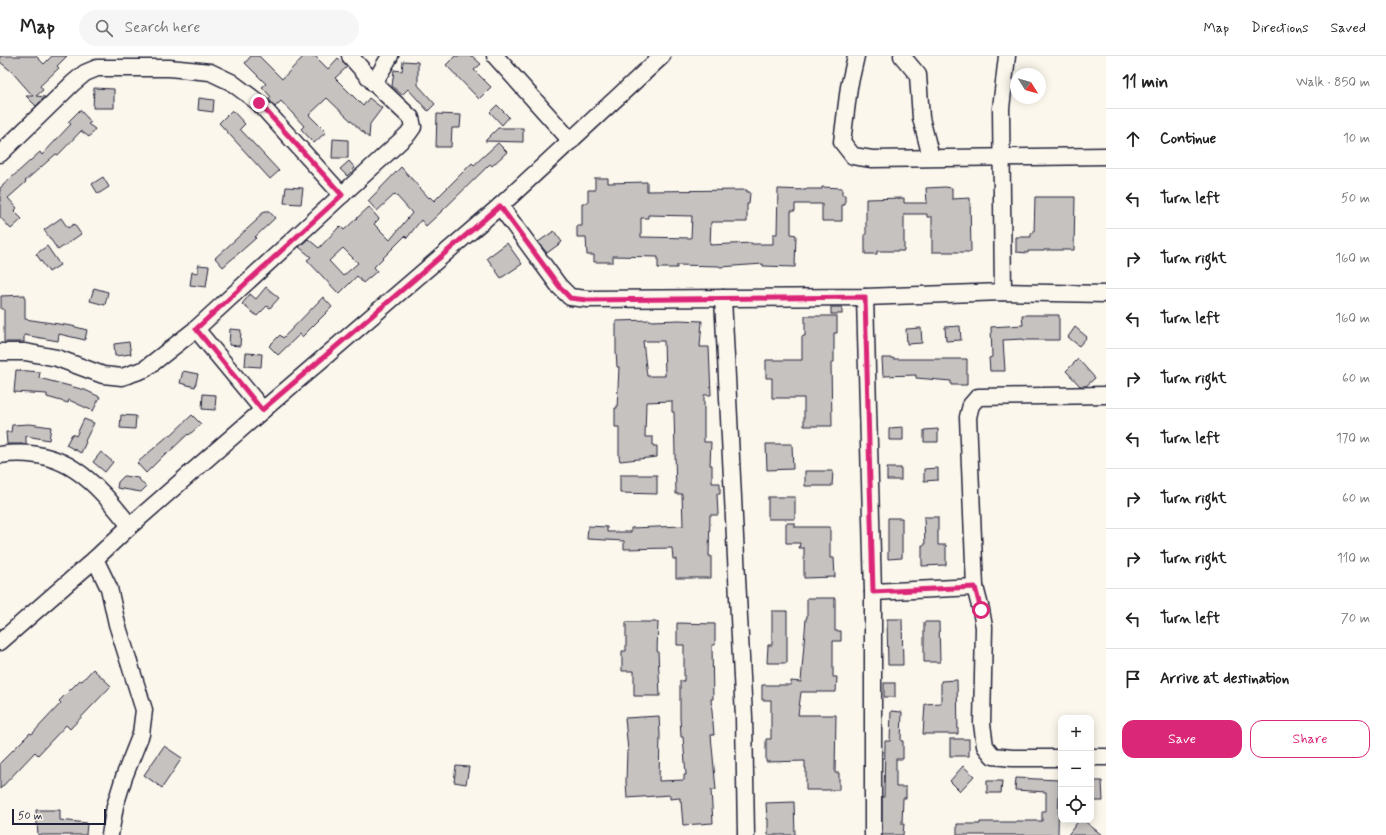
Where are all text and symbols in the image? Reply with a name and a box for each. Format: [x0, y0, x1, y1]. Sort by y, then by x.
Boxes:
search box [79, 10, 359, 46]
text: Map [20, 15, 55, 40]
icon: search [93, 17, 115, 39]
text: Search here [125, 18, 200, 38]
text: Map [1203, 19, 1229, 37]
text: Directions [1251, 19, 1309, 37]
text: Saved [1331, 19, 1366, 37]
north arrow [1010, 68, 1046, 104]
text: 11 min [1122, 71, 1168, 93]
text: Walk · 850 m [1296, 74, 1370, 91]
route end [250, 94, 268, 112]
icon: ahead [1122, 128, 1144, 150]
text: Continue [1160, 129, 1216, 149]
text: 10 m [1343, 130, 1370, 147]
icon: left [1122, 188, 1144, 210]
text: Turn left [1160, 189, 1220, 209]
text: 50 m [1341, 190, 1370, 207]
icon: right [1122, 248, 1144, 270]
text: Turn right [1160, 249, 1227, 269]
text: 160 m [1335, 250, 1370, 267]
icon: left [1122, 308, 1144, 330]
text: Turn left [1160, 309, 1220, 329]
text: 160 m [1335, 310, 1370, 327]
icon: right [1122, 368, 1144, 390]
text: Turn right [1160, 369, 1227, 389]
text: 60 m [1342, 370, 1370, 387]
icon: left [1122, 428, 1144, 450]
text: Turn left [1160, 429, 1220, 449]
text: 170 m [1336, 430, 1370, 447]
icon: right [1122, 488, 1144, 510]
text: Turn right [1160, 489, 1227, 509]
text: 60 m [1342, 490, 1370, 507]
icon: right [1122, 548, 1144, 570]
text: Turn right [1160, 549, 1227, 569]
text: 110 m [1337, 550, 1370, 567]
route start [972, 601, 990, 619]
icon: left [1122, 608, 1144, 630]
text: Turn left [1160, 609, 1220, 629]
text: 70 m [1341, 610, 1370, 627]
icon: arrive [1122, 668, 1144, 690]
text: Arrive at destination [1160, 669, 1289, 689]
map controls [1058, 715, 1094, 823]
button: + [1058, 715, 1094, 751]
button: Save [1122, 720, 1242, 758]
button: Share [1250, 720, 1370, 758]
button: − [1058, 751, 1094, 787]
button: locate [1058, 787, 1094, 823]
scale bar [12, 807, 106, 826]
text: 50 m [18, 809, 43, 823]

